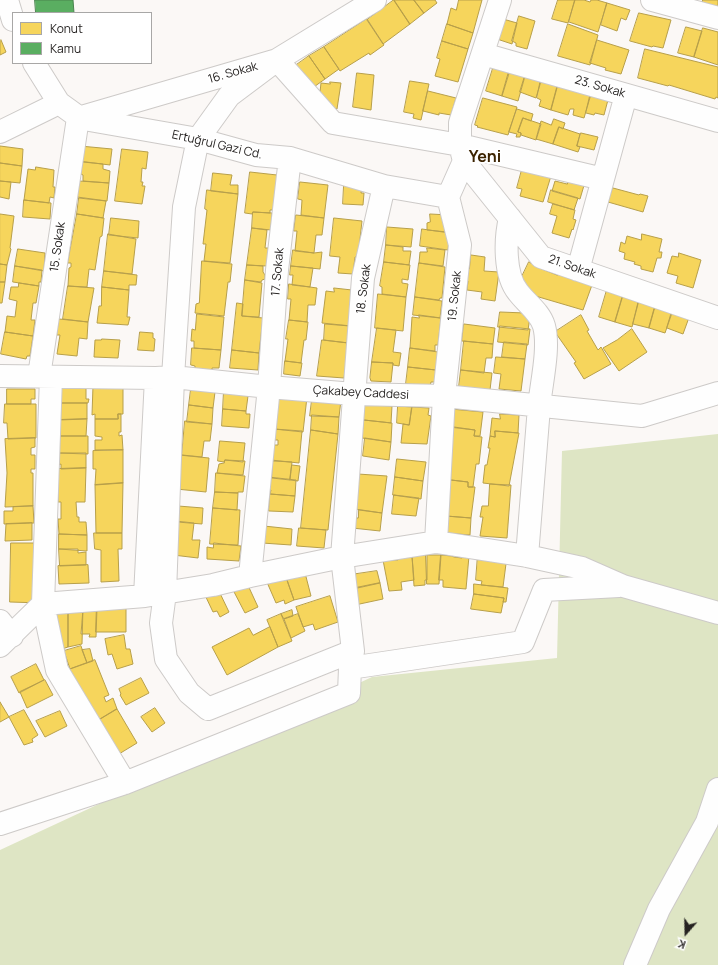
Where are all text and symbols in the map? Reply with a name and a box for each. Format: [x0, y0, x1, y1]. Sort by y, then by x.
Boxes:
legend [12, 12, 152, 64]
text: Konut [50, 20, 83, 37]
text: Kamu [50, 40, 81, 57]
street label: 16. Sokak [207, 59, 259, 87]
street label: 23. Sokak [573, 73, 627, 101]
street label: Ertuğrul Gazi Cd. [170, 128, 264, 162]
district label: Yeni [469, 148, 501, 168]
street label: 15. Sokak [47, 221, 69, 273]
street label: 17. Sokak [269, 247, 287, 297]
street label: 21. Sokak [546, 252, 598, 282]
street label: 18. Sokak [354, 263, 374, 315]
street label: 19. Sokak [445, 270, 465, 322]
street label: Çakabey Caddesi [313, 383, 409, 403]
north arrow [666, 913, 706, 953]
text: K [676, 936, 688, 953]

